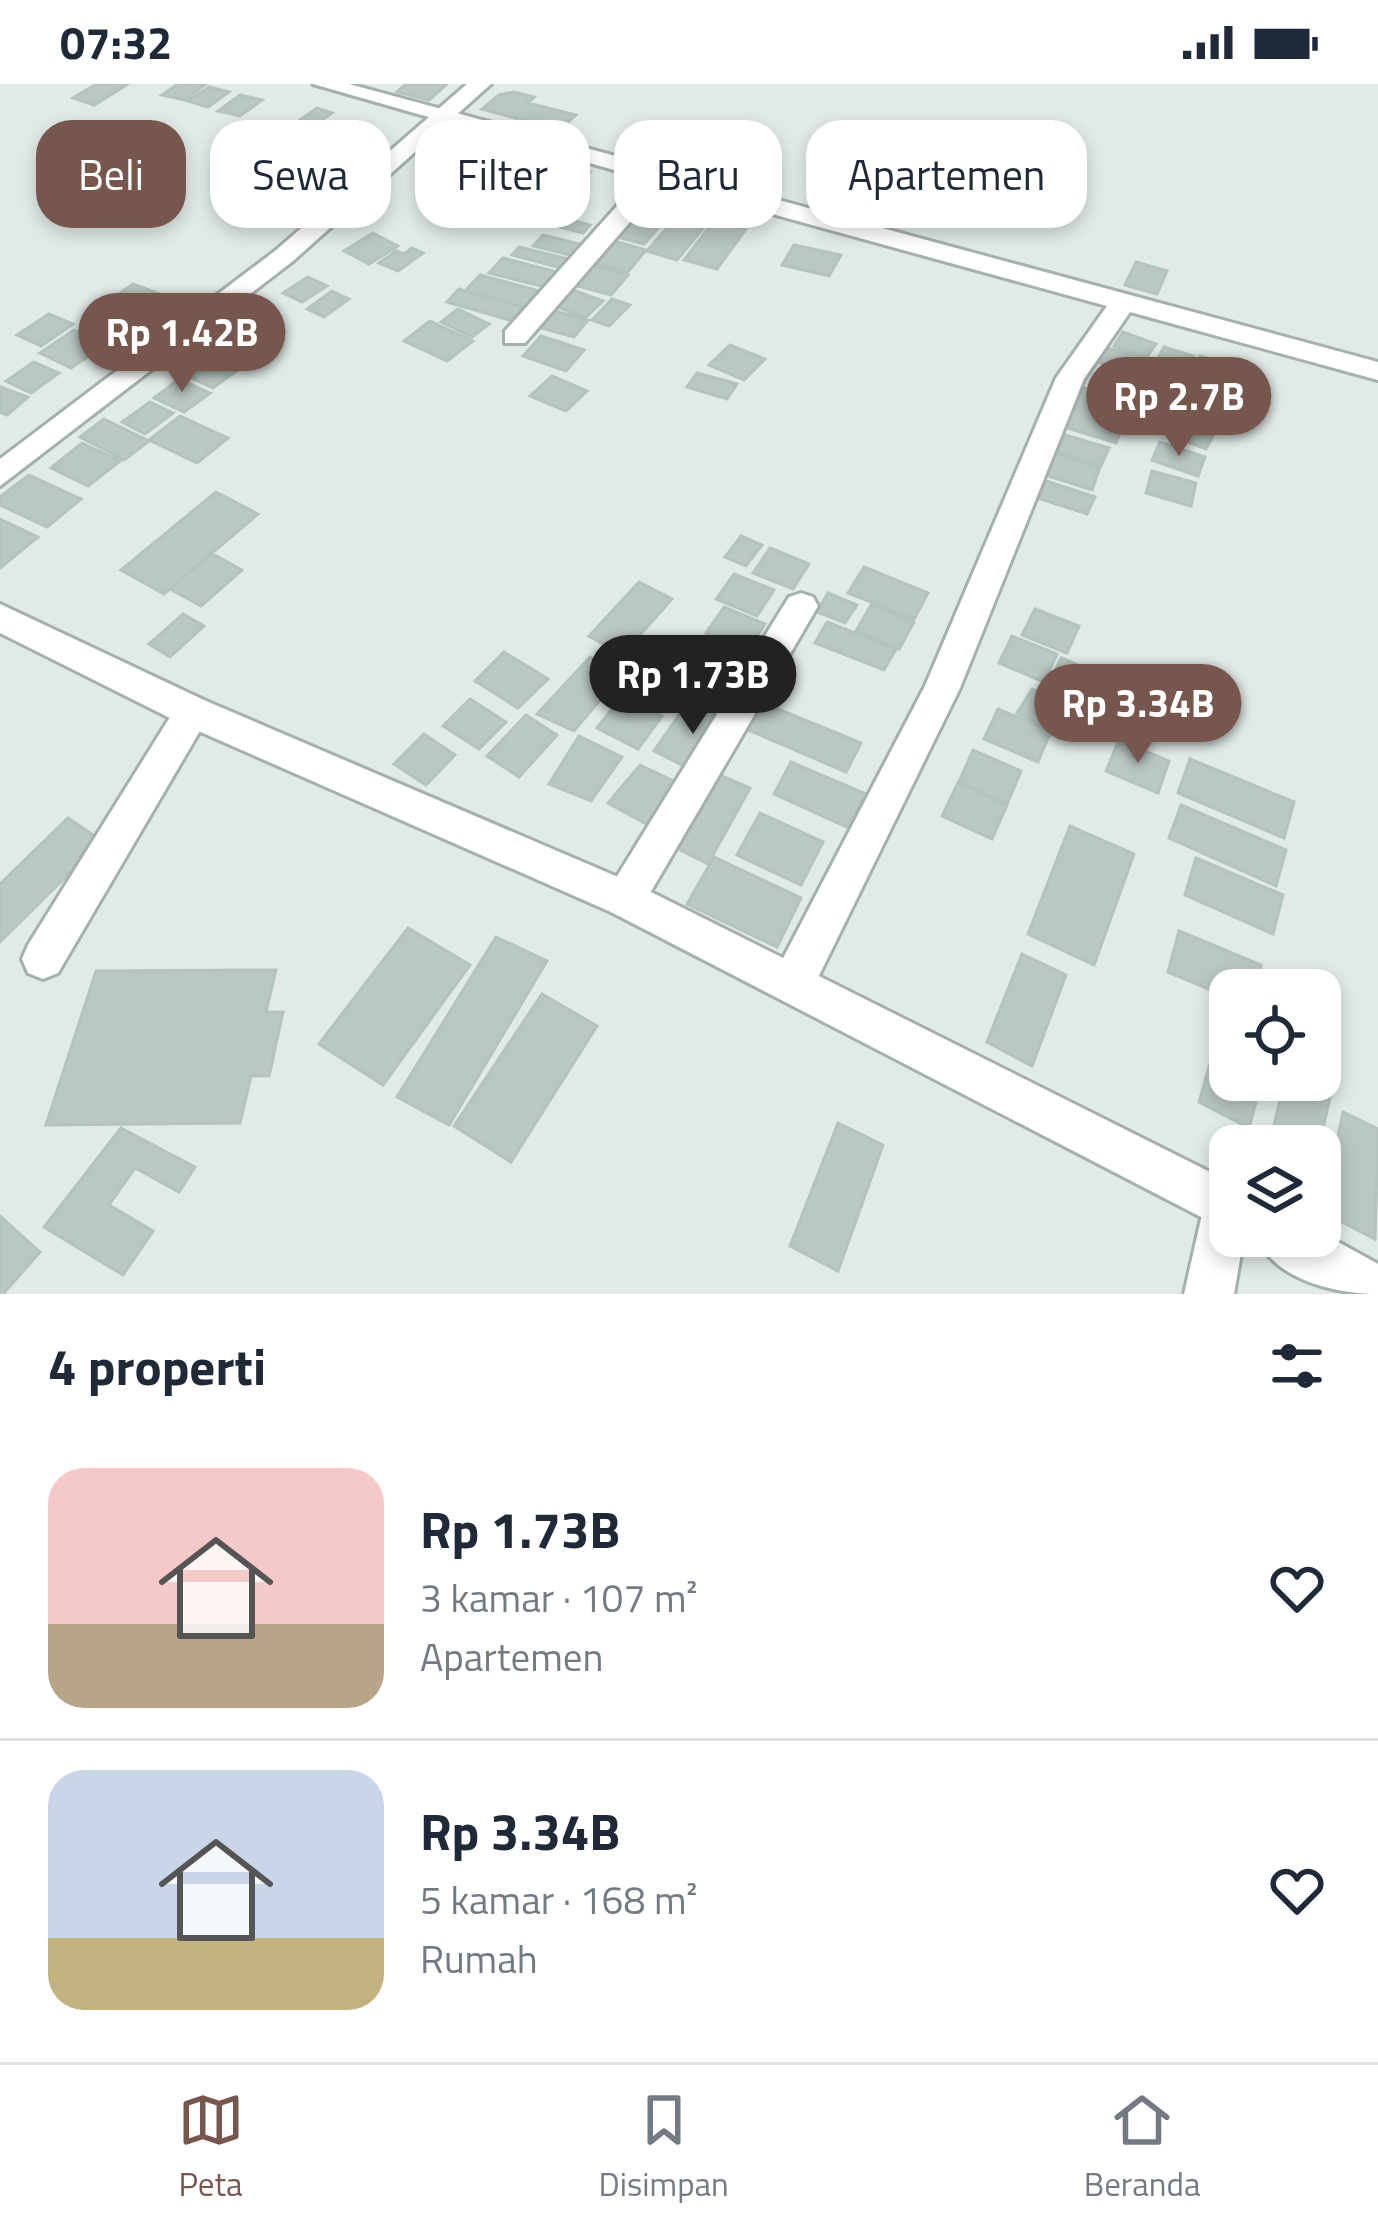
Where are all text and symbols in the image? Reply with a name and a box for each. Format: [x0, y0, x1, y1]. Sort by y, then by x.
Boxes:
text: 07:32 [60, 8, 172, 76]
chip: Beli [36, 120, 186, 228]
chip: Sewa [210, 120, 391, 228]
chip: Filter [415, 120, 590, 228]
chip: Baru [614, 120, 782, 228]
chip: Apartemen [806, 120, 1087, 228]
pin: Rp 1.42B [58, 293, 306, 395]
text: Rp 1.42B [105, 302, 259, 361]
pin: Rp 2.7B [1068, 357, 1290, 459]
text: Rp 2.7B [1113, 366, 1245, 425]
pin: Rp 1.73B [569, 635, 817, 737]
text: Rp 1.73B [616, 644, 770, 703]
pin: Rp 3.34B [1014, 664, 1262, 766]
text: Rp 3.34B [1061, 673, 1215, 732]
map controls [1209, 969, 1341, 1257]
button: locate [1209, 969, 1341, 1101]
button: layers [1209, 1125, 1341, 1257]
text: 4 properti [48, 1327, 266, 1405]
icon: filters [1264, 1333, 1330, 1399]
text: Rp 1.73B [420, 1490, 620, 1568]
icon: home [144, 1516, 288, 1660]
icon: heart [1264, 1555, 1330, 1621]
text: 3 kamar · 107 m² [420, 1568, 697, 1627]
text: Apartemen [420, 1627, 603, 1686]
text: Rp 3.34B [420, 1792, 620, 1870]
icon: home [144, 1818, 288, 1962]
icon: heart [1264, 1857, 1330, 1923]
text: 5 kamar · 168 m² [420, 1870, 697, 1929]
text: Rumah [420, 1929, 538, 1988]
tab: Peta [178, 2087, 244, 2209]
tab: Disimpan [599, 2087, 729, 2209]
tab: Beranda [1084, 2087, 1200, 2209]

